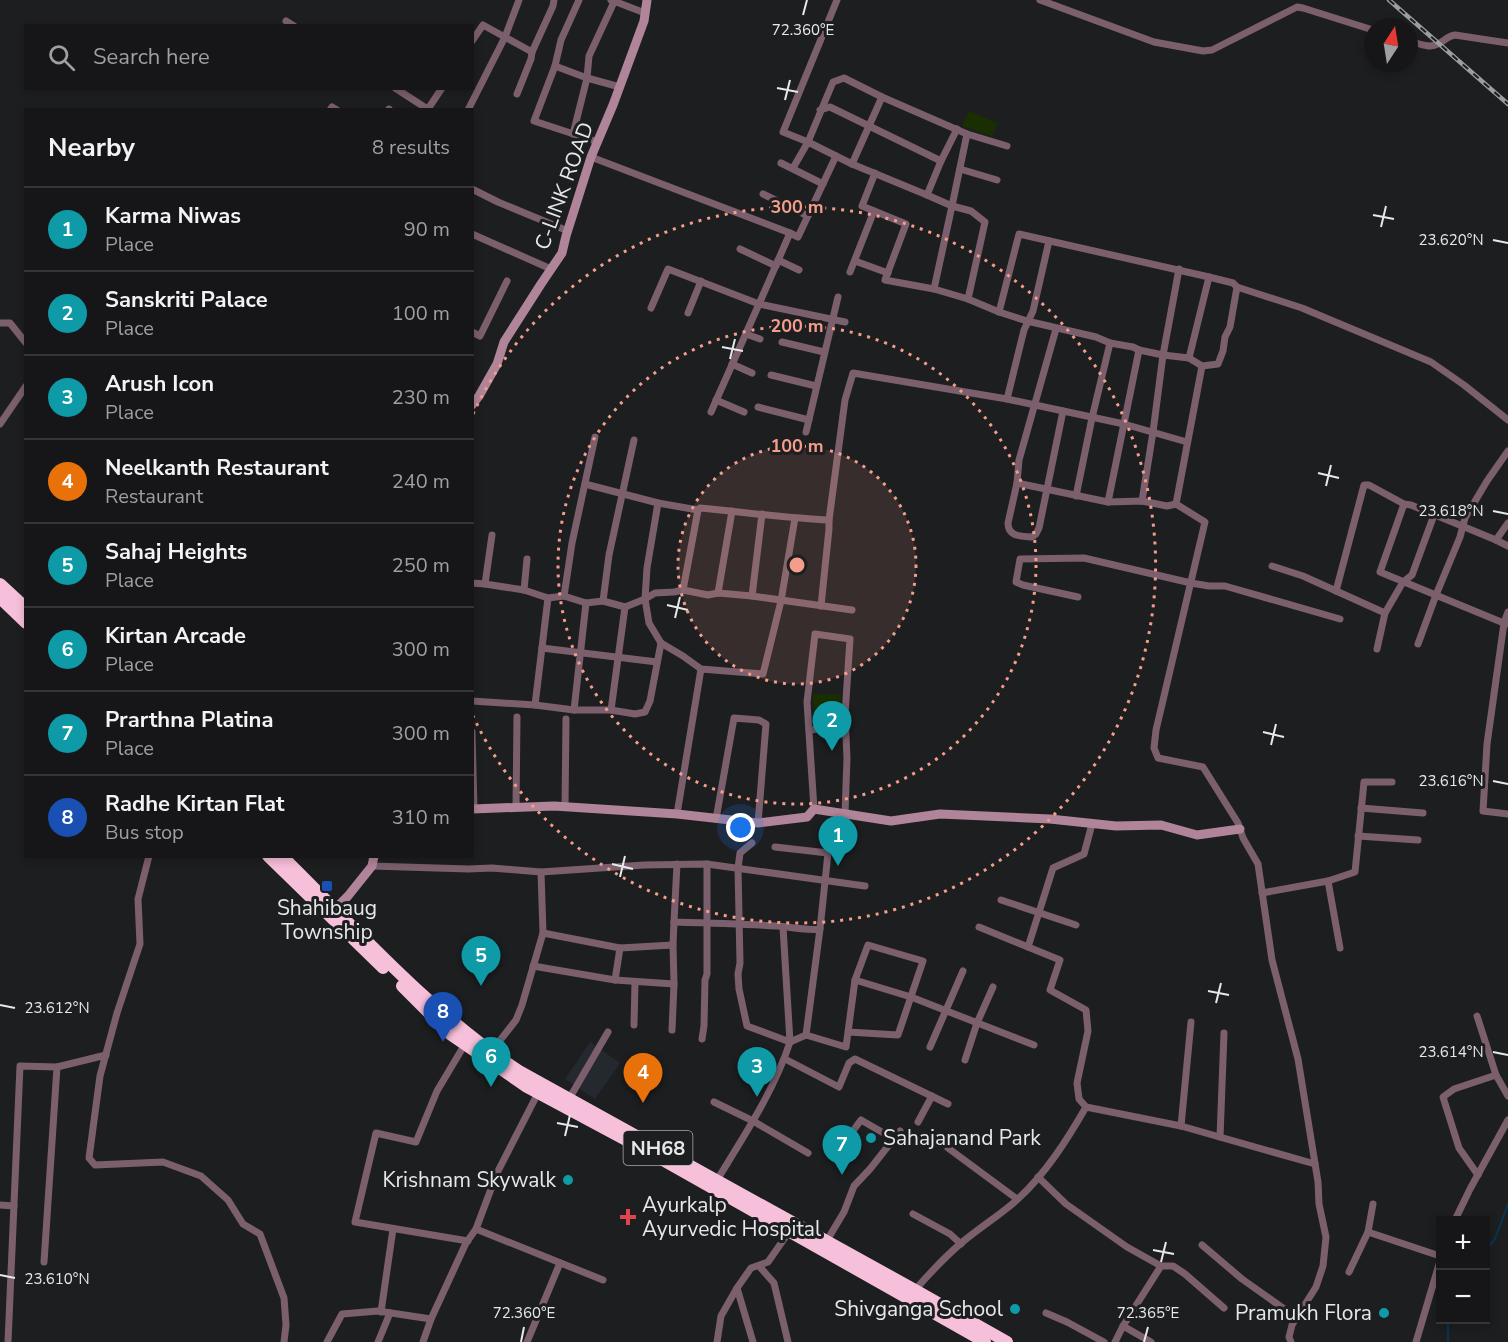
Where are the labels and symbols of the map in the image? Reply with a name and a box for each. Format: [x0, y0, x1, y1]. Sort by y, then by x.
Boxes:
north arrow [1364, 18, 1418, 72]
text: 72.360°E [772, 20, 834, 40]
street label: C-LINK ROAD [528, 118, 600, 254]
text: 300 m [770, 195, 824, 219]
text: 23.620°N [1418, 230, 1484, 250]
text: 200 m [770, 314, 824, 338]
text: 100 m [770, 434, 824, 458]
text: 23.618°N [1418, 501, 1484, 521]
centre of rings [787, 555, 807, 575]
pin: 2 [812, 702, 852, 751]
text: 23.616°N [1418, 771, 1484, 791]
your location [726, 813, 755, 842]
pin: 1 [818, 816, 858, 866]
marker: Shahibaug Township [320, 879, 334, 893]
place label: Shahibaug Township [277, 894, 377, 946]
pin: 5 [462, 936, 500, 986]
pin: 8 [424, 992, 462, 1042]
text: 23.612°N [24, 998, 90, 1018]
pin: 6 [472, 1038, 510, 1087]
text: 23.614°N [1418, 1042, 1484, 1062]
pin: 3 [738, 1048, 777, 1097]
pin: 4 [624, 1054, 662, 1103]
place label: Sahajanand Park [883, 1124, 1041, 1152]
pin: 7 [822, 1126, 862, 1175]
road number: NH68 [624, 1131, 692, 1165]
marker: Sahajanand Park [864, 1131, 878, 1145]
place label: Krishnam Skywalk [382, 1166, 556, 1194]
marker: Krishnam Skywalk [561, 1173, 575, 1187]
place label: Ayurkalp Ayurvedic Hospital [642, 1191, 822, 1243]
marker: Ayurkalp Ayurvedic Hospital [619, 1208, 637, 1226]
text: 23.610°N [24, 1269, 90, 1289]
place label: Shivganga School [834, 1295, 1004, 1323]
place label: Pramukh Flora [1235, 1299, 1372, 1327]
marker: Shivganga School [1008, 1302, 1022, 1316]
text: 72.360°E [493, 1303, 555, 1323]
text: 72.365°E [1117, 1303, 1179, 1323]
marker: Pramukh Flora [1377, 1306, 1391, 1320]

